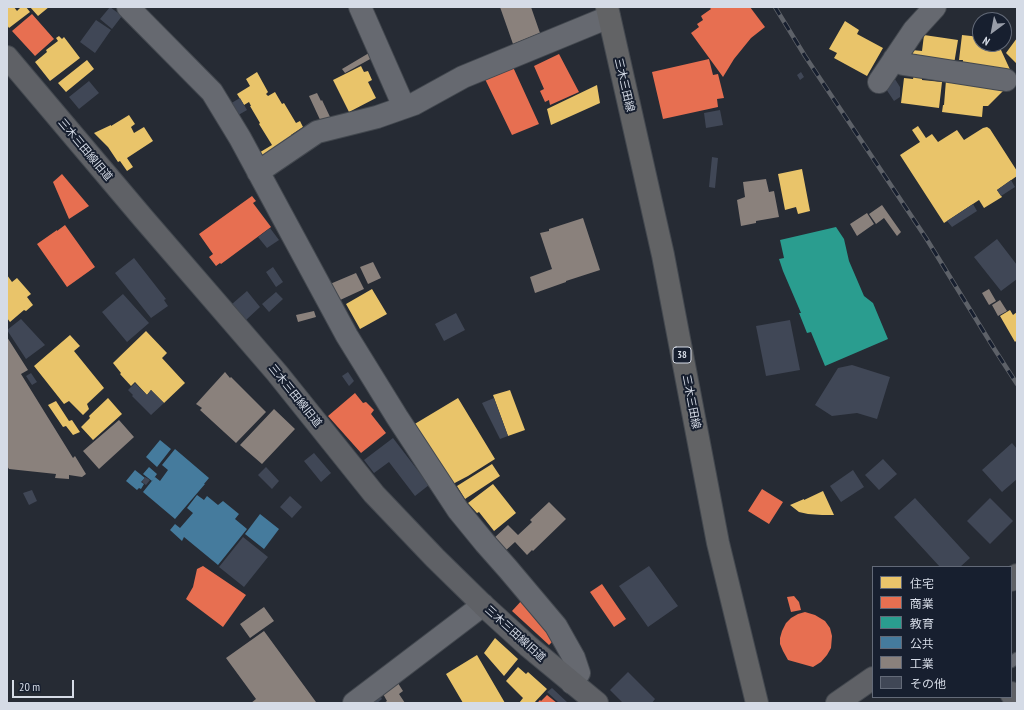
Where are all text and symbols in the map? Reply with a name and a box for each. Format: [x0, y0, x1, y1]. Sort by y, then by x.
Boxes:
north arrow [972, 12, 1012, 52]
text: N [980, 34, 992, 49]
street label: 三木三田線 [611, 57, 637, 113]
street label: 三木三田線旧道 [55, 116, 115, 184]
road number: 38 [673, 347, 691, 363]
street label: 三木三田線旧道 [266, 362, 324, 430]
street label: 三木三田線 [679, 374, 703, 430]
legend [872, 566, 1012, 698]
text: 住宅 [910, 576, 934, 591]
text: 商業 [910, 596, 934, 611]
street label: 三木三田線旧道 [482, 603, 548, 665]
text: 教育 [910, 616, 934, 631]
text: 公共 [910, 636, 934, 651]
text: 工業 [910, 656, 934, 671]
scale bar [14, 672, 76, 698]
text: その他 [910, 676, 946, 691]
text: 20 m [19, 679, 40, 694]

